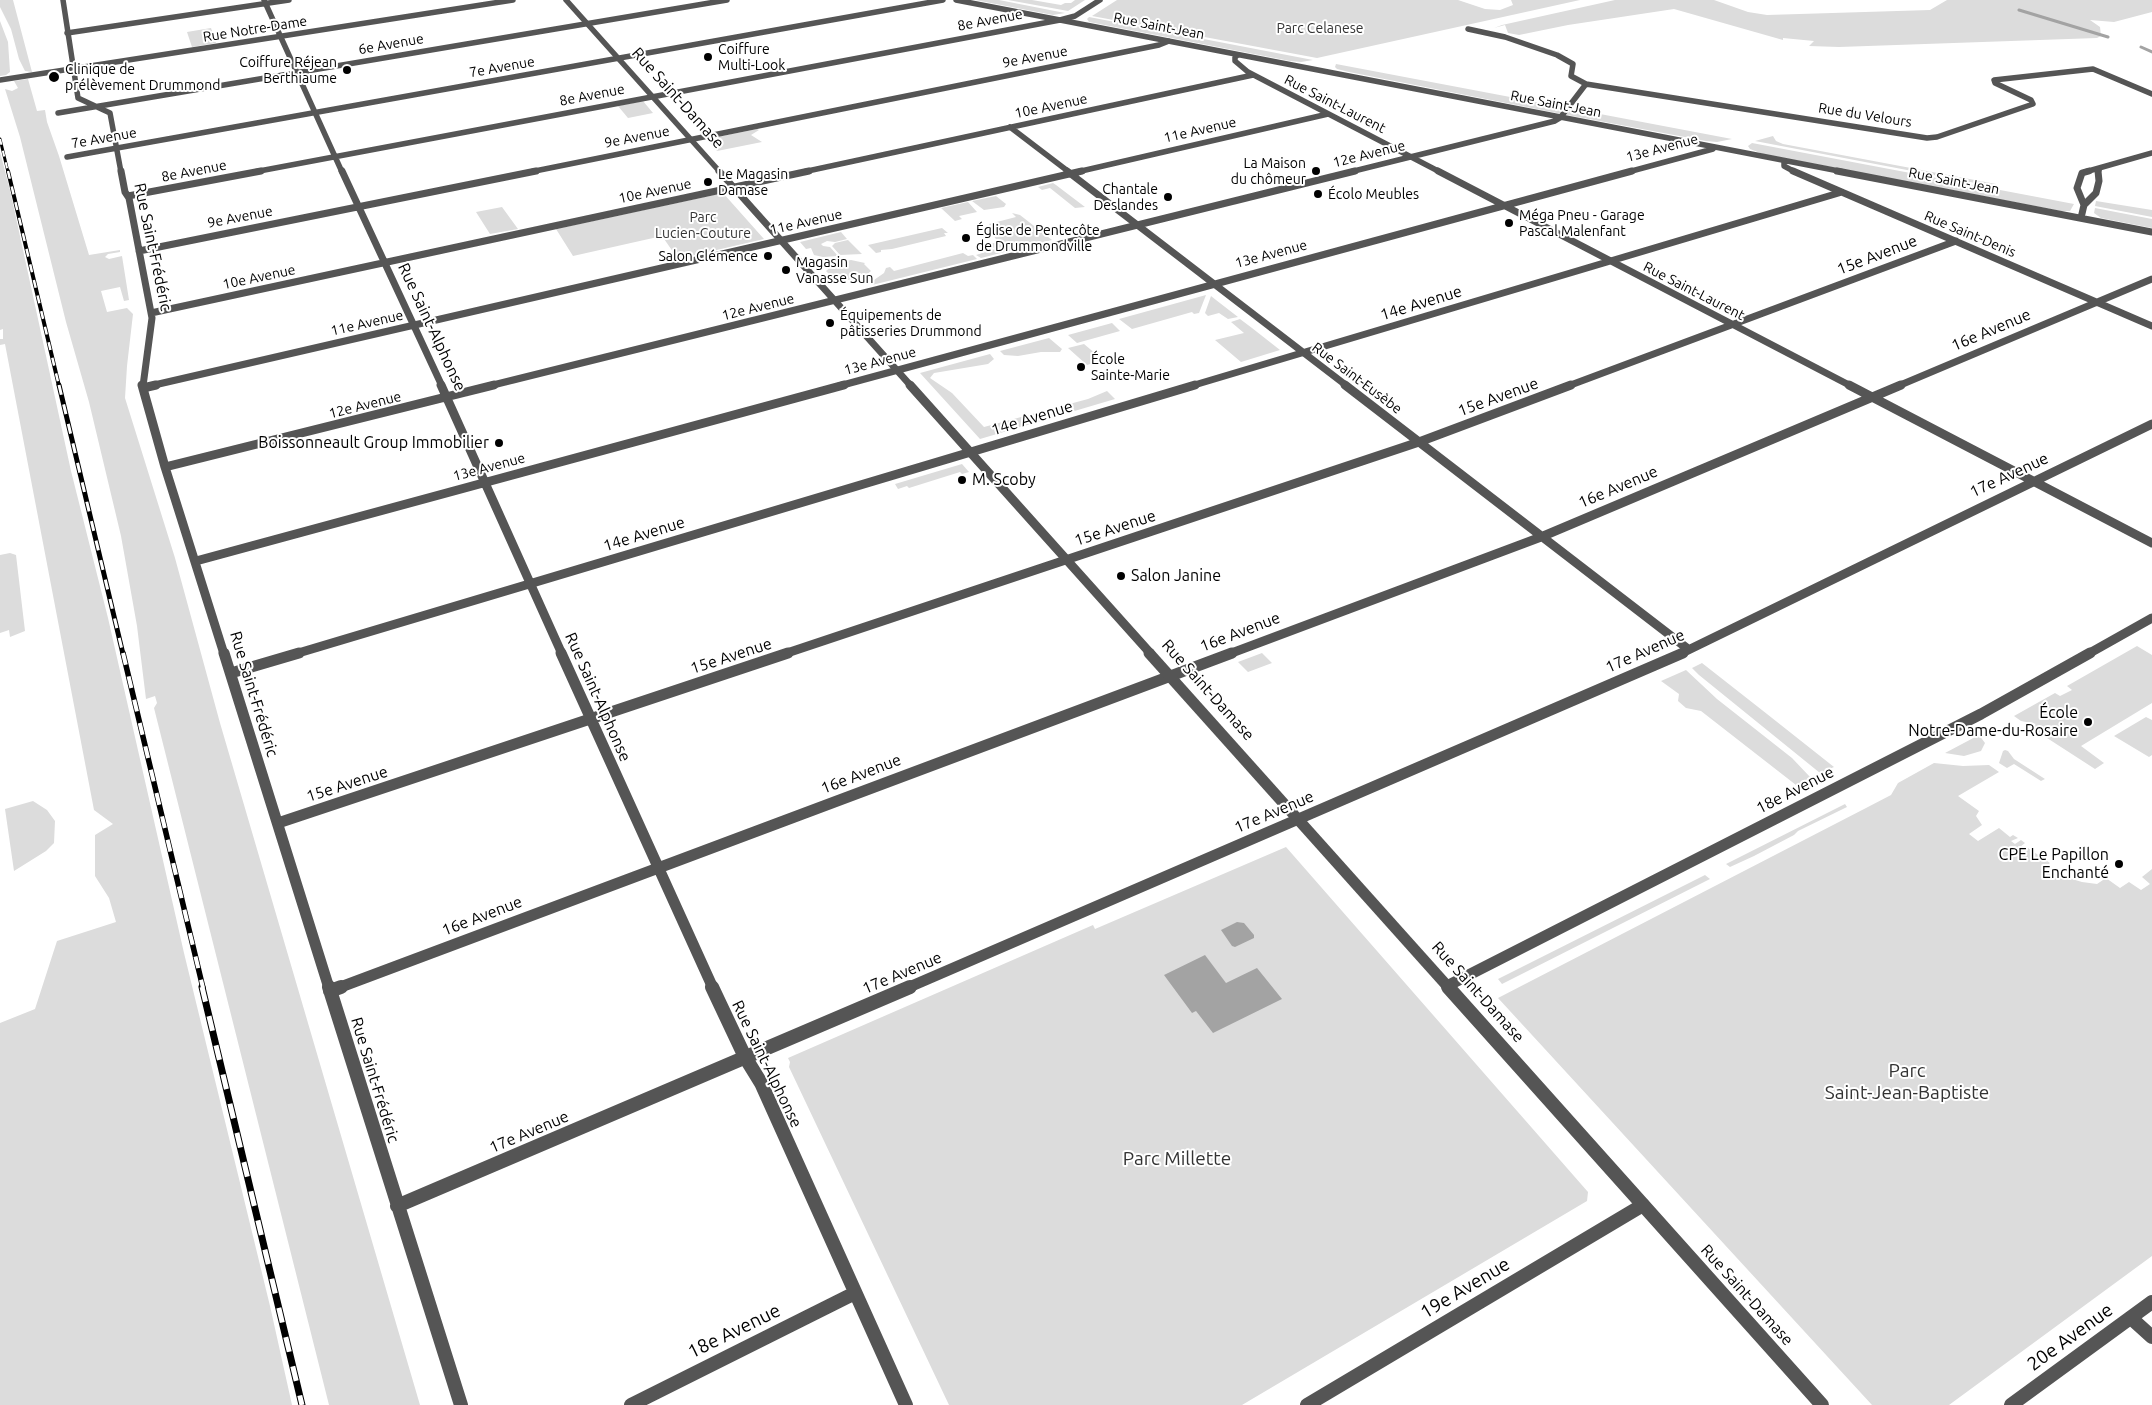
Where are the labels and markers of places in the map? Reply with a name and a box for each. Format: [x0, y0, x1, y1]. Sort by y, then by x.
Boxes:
place label: Coiffure Multi-Look [718, 41, 785, 74]
marker: Coiffure Multi-Look [702, 51, 714, 63]
place label: Coiffure Réjean Berthiaume [239, 54, 337, 86]
place label: Clinique de prélèvement Drummond [65, 61, 220, 94]
marker: Coiffure Réjean Berthiaume [341, 64, 353, 76]
marker: Clinique de prélèvement Drummond [47, 70, 61, 84]
place label: La Maison du chômeur [1231, 155, 1306, 188]
marker: La Maison du chômeur [1310, 165, 1322, 177]
place label: Le Magasin Damase [718, 166, 788, 198]
marker: Le Magasin Damase [702, 176, 714, 188]
place label: Chantale Deslandes [1093, 181, 1158, 213]
place label: Écolo Meubles [1328, 186, 1419, 202]
marker: Écolo Meubles [1312, 188, 1324, 200]
marker: Chantale Deslandes [1162, 191, 1174, 203]
place label: Méga Pneu - Garage Pascal Malenfant [1519, 207, 1645, 240]
marker: Méga Pneu - Garage Pascal Malenfant [1503, 217, 1515, 229]
place label: Église de Pentecôte de Drummondville [976, 222, 1100, 254]
marker: Église de Pentecôte de Drummondville [960, 232, 972, 244]
place label: Salon Clémence [658, 248, 758, 264]
marker: Salon Clémence [762, 250, 774, 262]
place label: Magasin Vanasse Sun [796, 254, 873, 286]
marker: Magasin Vanasse Sun [780, 264, 792, 276]
place label: Équipements de pâtisseries Drummond [840, 307, 982, 340]
marker: Équipements de pâtisseries Drummond [824, 317, 836, 329]
place label: École Sainte-Marie [1091, 351, 1170, 384]
marker: École Sainte-Marie [1075, 361, 1087, 373]
place label: Boissonneault Group Immobilier [258, 433, 489, 453]
marker: Boissonneault Group Immobilier [493, 437, 505, 449]
place label: M. Scoby [972, 470, 1036, 490]
marker: M. Scoby [956, 474, 968, 486]
place label: Salon Janine [1131, 566, 1221, 586]
marker: Salon Janine [1115, 570, 1127, 582]
place label: École Notre-Dame-du-Rosaire [1908, 703, 2078, 741]
marker: École Notre-Dame-du-Rosaire [2082, 716, 2094, 728]
place label: CPE Le Papillon Enchanté [1999, 845, 2109, 883]
marker: CPE Le Papillon Enchanté [2113, 858, 2125, 870]

